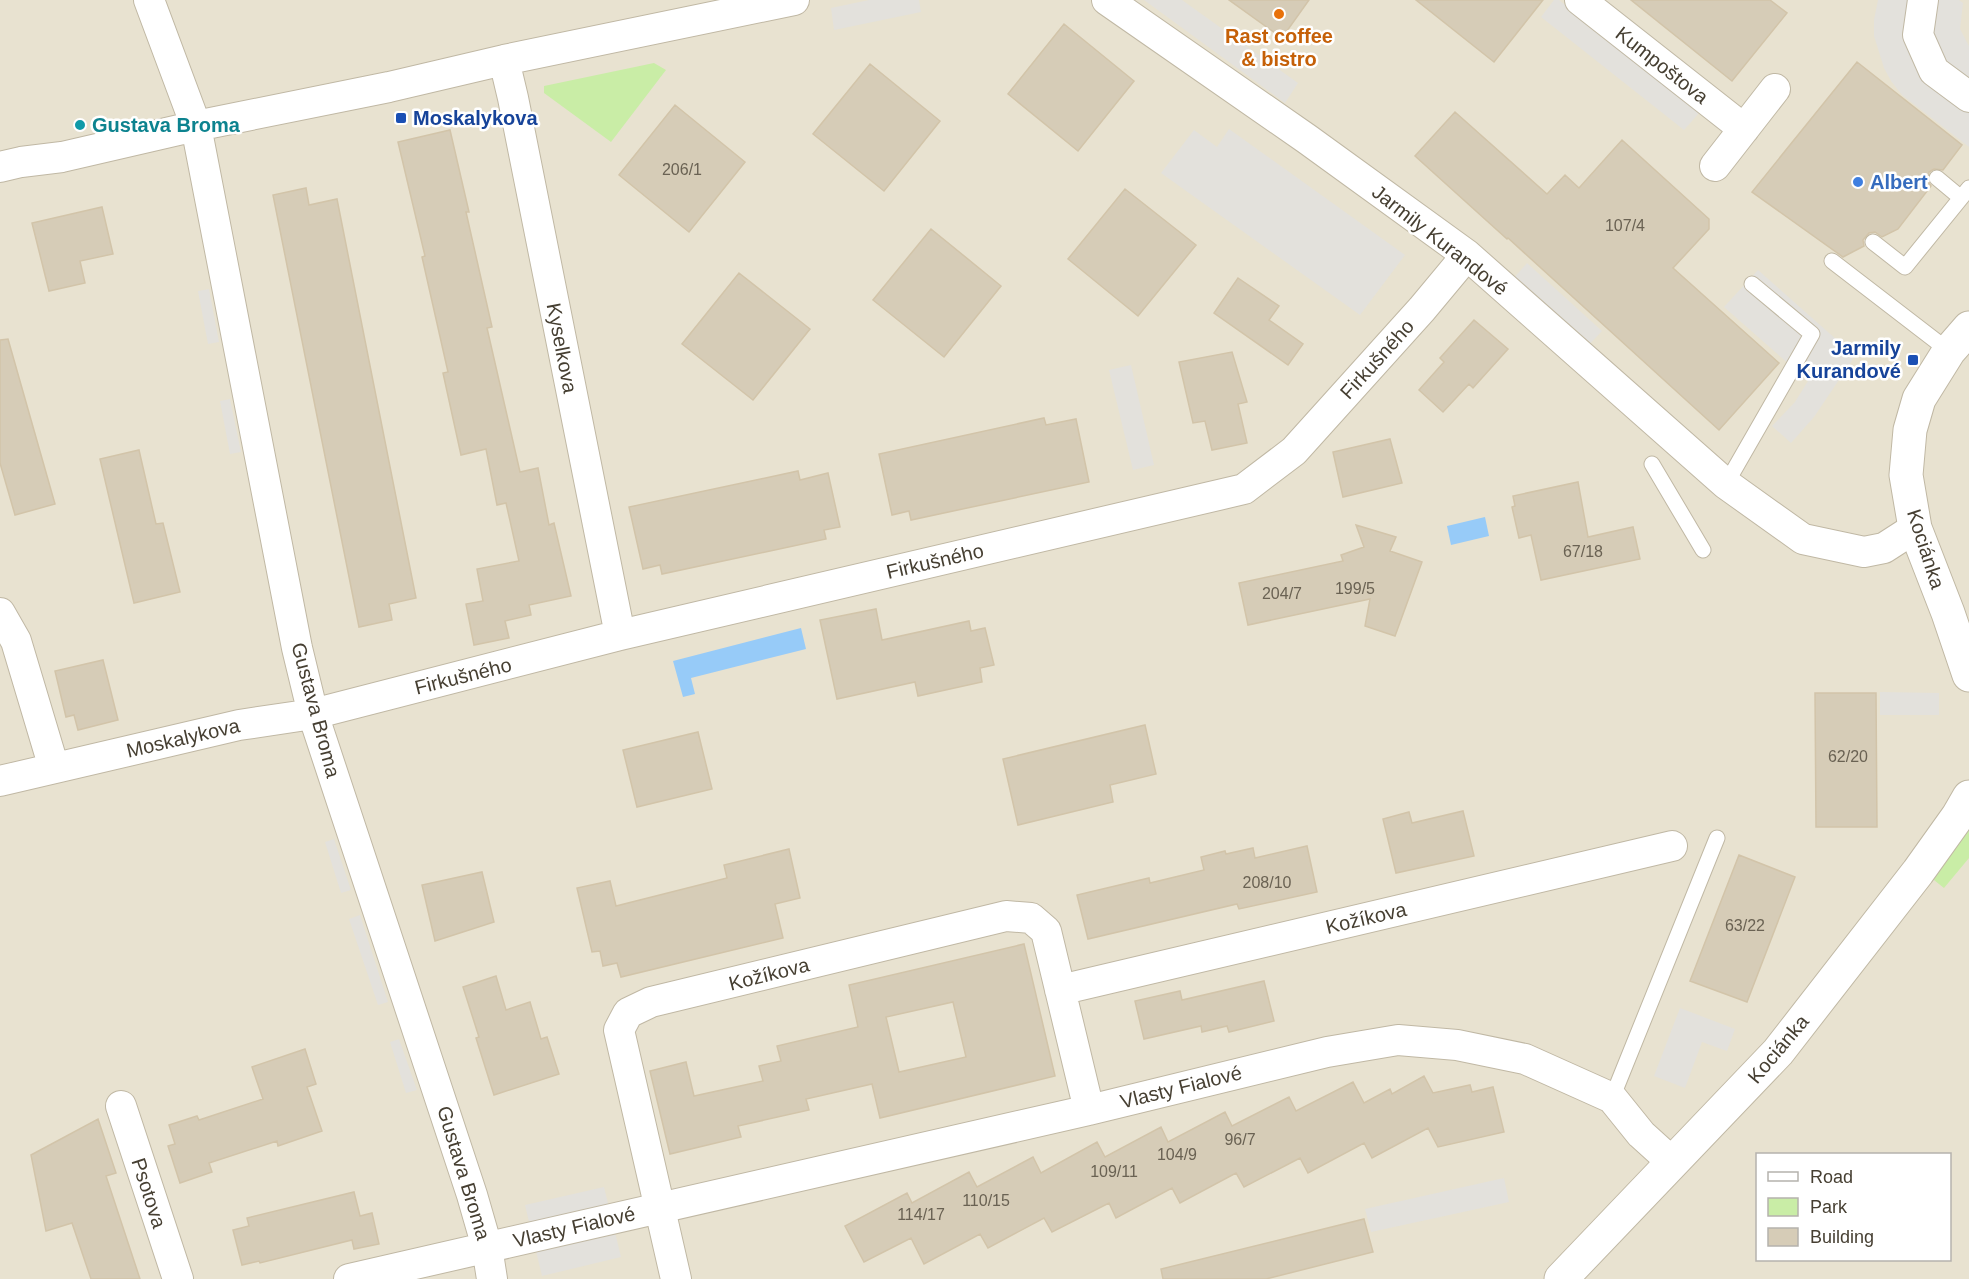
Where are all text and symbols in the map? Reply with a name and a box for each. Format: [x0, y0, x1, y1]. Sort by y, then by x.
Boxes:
marker: Rast coffee & bistro [1272, 7, 1286, 21]
street label: Kumpoštova [1611, 22, 1713, 108]
place label: Rast coffee & bistro [1225, 25, 1333, 70]
place label: Moskalykova [413, 107, 538, 129]
marker: Moskalykova [394, 111, 408, 125]
place label: Gustava Broma [92, 114, 241, 136]
marker: Gustava Broma [73, 118, 87, 132]
house number: 206/1 [662, 161, 702, 178]
place label: Albert [1870, 171, 1928, 193]
marker: Albert [1851, 175, 1865, 189]
street label: Jarmily Kurandové [1368, 180, 1512, 300]
house number: 107/4 [1605, 217, 1645, 234]
street label: Kyselkova [543, 301, 582, 396]
street label: Firkušného [1336, 315, 1418, 403]
place label: Jarmily Kurandové [1797, 337, 1902, 382]
marker: Jarmily Kurandové [1906, 353, 1920, 367]
street label: Kociánka [1903, 506, 1949, 592]
street label: Firkušného [884, 539, 986, 583]
house number: 67/18 [1563, 543, 1603, 560]
house number: 199/5 [1335, 580, 1375, 597]
house number: 204/7 [1262, 585, 1302, 602]
street label: Gustava Broma [287, 640, 345, 781]
street label: Firkušného [412, 653, 514, 699]
street label: Moskalykova [124, 714, 243, 762]
house number: 62/20 [1828, 748, 1868, 765]
house number: 208/10 [1243, 874, 1292, 891]
street label: Kožíkova [1323, 898, 1409, 938]
house number: 63/22 [1725, 917, 1765, 934]
street label: Kožíkova [726, 953, 812, 995]
street label: Kociánka [1743, 1010, 1813, 1088]
street label: Vlasty Fialové [1118, 1061, 1244, 1113]
street label: Gustava Broma [433, 1103, 495, 1243]
house number: 96/7 [1224, 1131, 1256, 1148]
house number: 104/9 [1157, 1146, 1197, 1163]
legend [1756, 1153, 1951, 1261]
street label: Psotova [127, 1155, 171, 1232]
house number: 109/11 [1090, 1163, 1138, 1180]
text: Road [1810, 1167, 1853, 1187]
house number: 110/15 [962, 1192, 1010, 1209]
text: Park [1810, 1197, 1848, 1217]
street label: Vlasty Fialové [511, 1202, 637, 1252]
house number: 114/17 [897, 1206, 945, 1223]
text: Building [1810, 1227, 1874, 1247]

